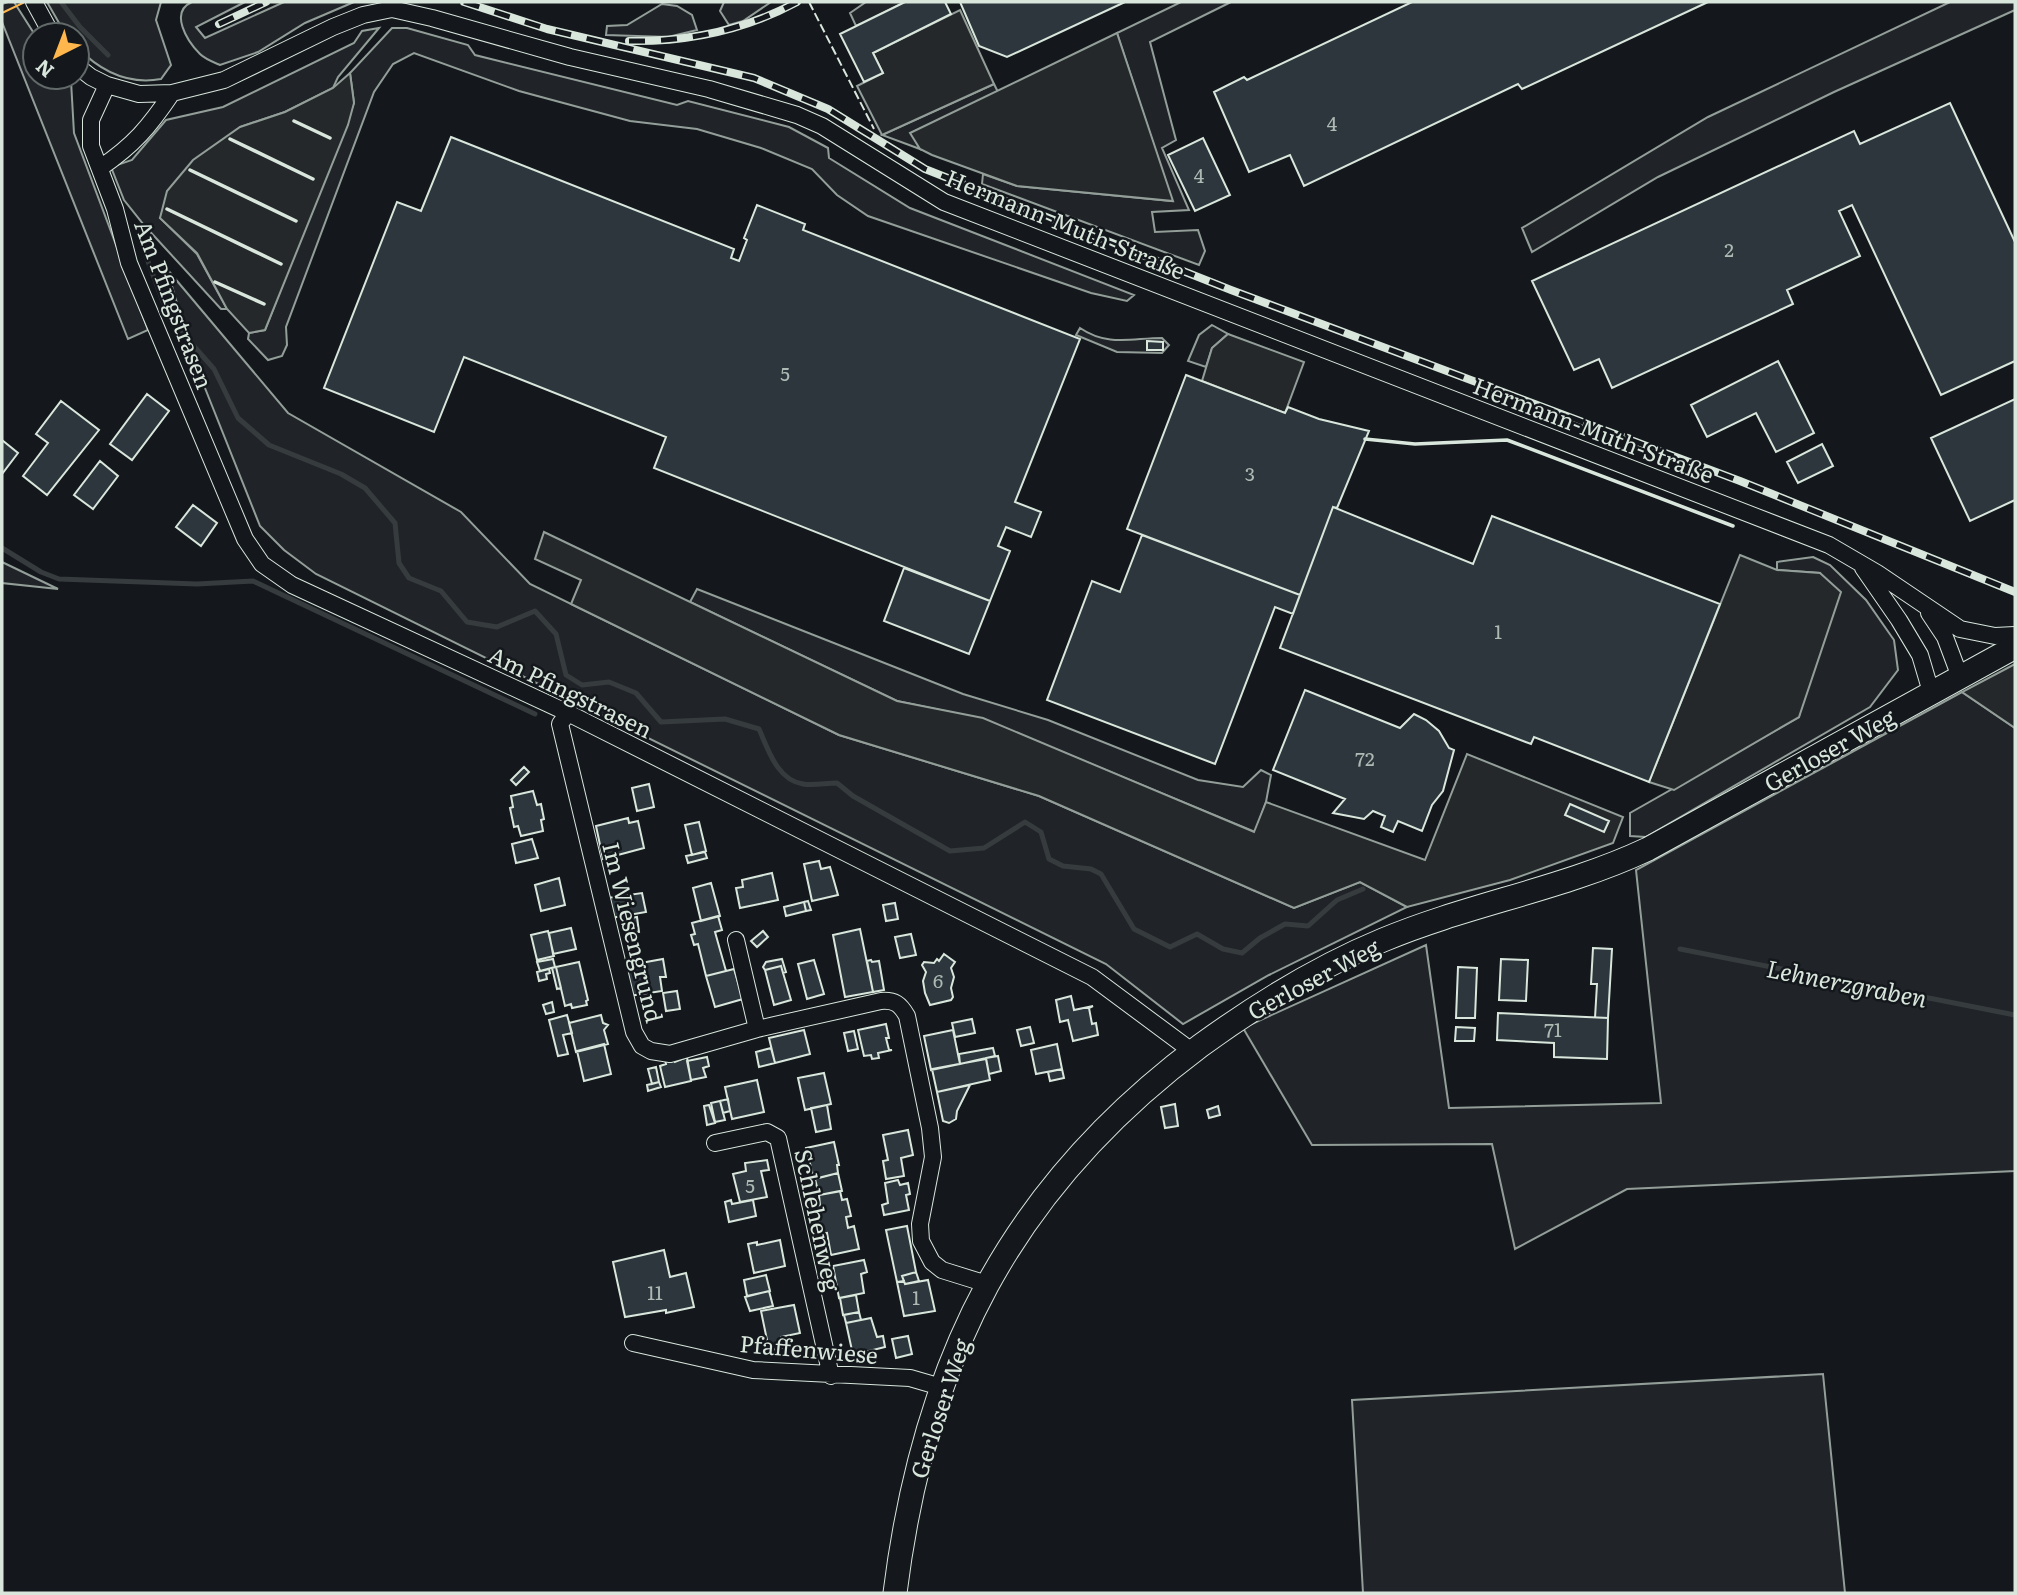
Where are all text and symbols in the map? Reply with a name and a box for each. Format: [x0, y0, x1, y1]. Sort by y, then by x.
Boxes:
north arrow [21, 21, 91, 91]
text: N [29, 54, 59, 85]
house number: 4 [1327, 109, 1338, 137]
street label: Hermann-Muth-Straße [941, 159, 1191, 287]
house number: 4 [1194, 161, 1205, 189]
street label: Am Pfingstrasen [127, 214, 223, 394]
house number: 2 [1724, 235, 1734, 263]
house number: 5 [780, 359, 790, 387]
street label: Hermann-Muth-Straße [1469, 367, 1719, 491]
house number: 3 [1245, 459, 1255, 487]
house number: 1 [1494, 617, 1502, 645]
street label: Am Pfingstrasen [483, 637, 659, 745]
street label: Gerloser Weg [1757, 699, 1901, 799]
house number: 72 [1355, 744, 1375, 772]
street label: Im Wiesengrund [595, 838, 673, 1026]
street label: Gerloser Weg [1241, 929, 1385, 1027]
water label: Lehnerzgraben [1764, 949, 1930, 1015]
house number: 6 [933, 966, 943, 994]
house number: 71 [1544, 1015, 1562, 1043]
street label: Schlehenweg [787, 1146, 851, 1294]
house number: 5 [745, 1171, 755, 1199]
house number: 11 [647, 1278, 663, 1306]
house number: 1 [912, 1283, 920, 1311]
street label: Pfaffenwiese [738, 1325, 880, 1371]
street label: Gerloser Weg [900, 1333, 978, 1482]

